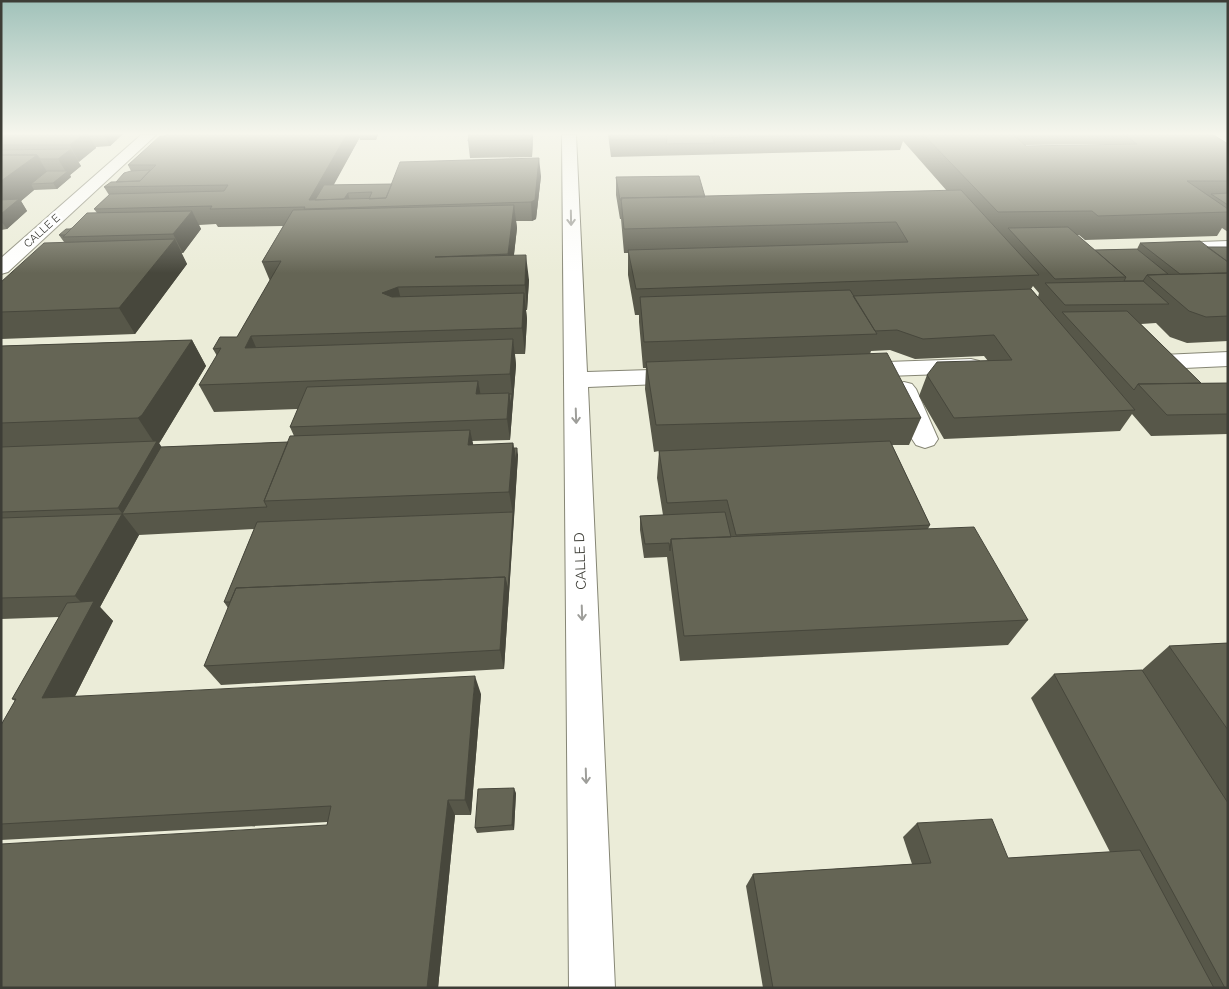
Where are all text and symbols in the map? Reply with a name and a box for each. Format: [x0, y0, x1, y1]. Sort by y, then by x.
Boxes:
one-way arrow [567, 210, 576, 226]
street label: CALLE E [21, 211, 63, 251]
one-way arrow [572, 407, 581, 423]
street label: CALLE D [571, 532, 589, 590]
one-way arrow [577, 605, 586, 621]
one-way arrow [581, 767, 591, 783]

